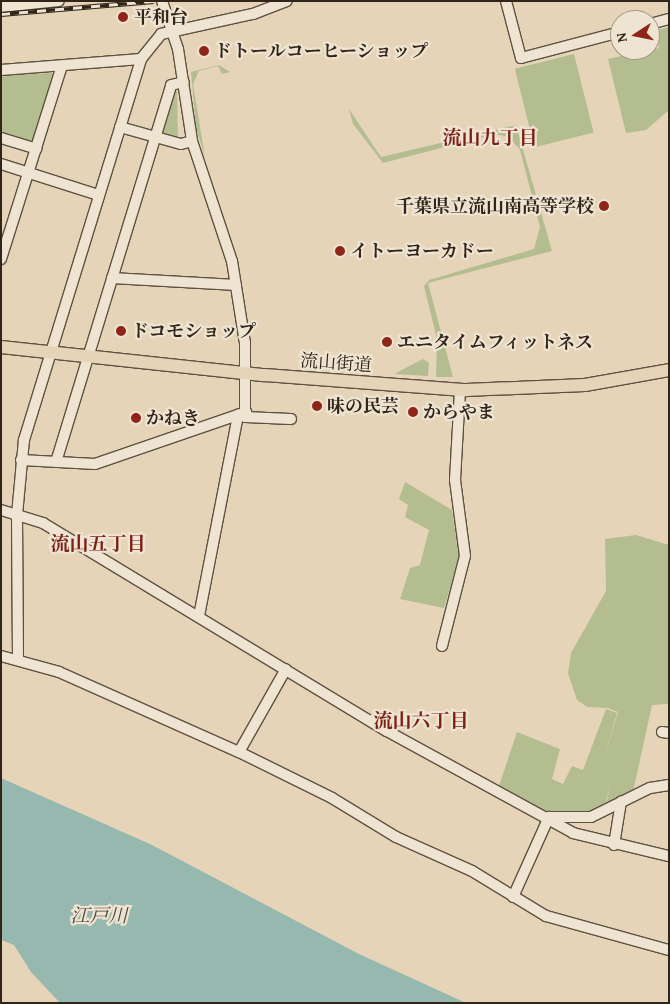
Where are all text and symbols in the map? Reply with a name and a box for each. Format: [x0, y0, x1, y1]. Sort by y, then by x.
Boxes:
place label: 平和台 [134, 6, 188, 28]
marker: 平和台 [116, 10, 130, 24]
north arrow [610, 10, 660, 60]
text: N [611, 31, 632, 44]
place label: ドトールコーヒーショップ [214, 40, 429, 62]
marker: ドトールコーヒーショップ [198, 45, 210, 57]
district label: 流山九丁目 [443, 127, 537, 149]
place label: 千葉県立流山南高等学校 [396, 195, 594, 217]
marker: 千葉県立流山南高等学校 [598, 200, 610, 212]
place label: イトーヨーカドー [350, 240, 494, 262]
marker: イトーヨーカドー [334, 245, 346, 257]
place label: ドコモショップ [131, 320, 257, 342]
marker: ドコモショップ [115, 325, 127, 337]
place label: エニタイムフィットネス [397, 331, 595, 353]
marker: エニタイムフィットネス [381, 336, 393, 348]
street label: 流山街道 [299, 350, 373, 376]
place label: 味の民芸 [327, 395, 399, 417]
marker: 味の民芸 [311, 400, 323, 412]
place label: からやま [423, 401, 495, 423]
marker: からやま [407, 406, 419, 418]
place label: かねき [146, 407, 200, 429]
marker: かねき [130, 412, 142, 424]
district label: 流山五丁目 [51, 533, 145, 555]
district label: 流山六丁目 [374, 710, 468, 732]
water label: 江戸川 [71, 905, 127, 927]

